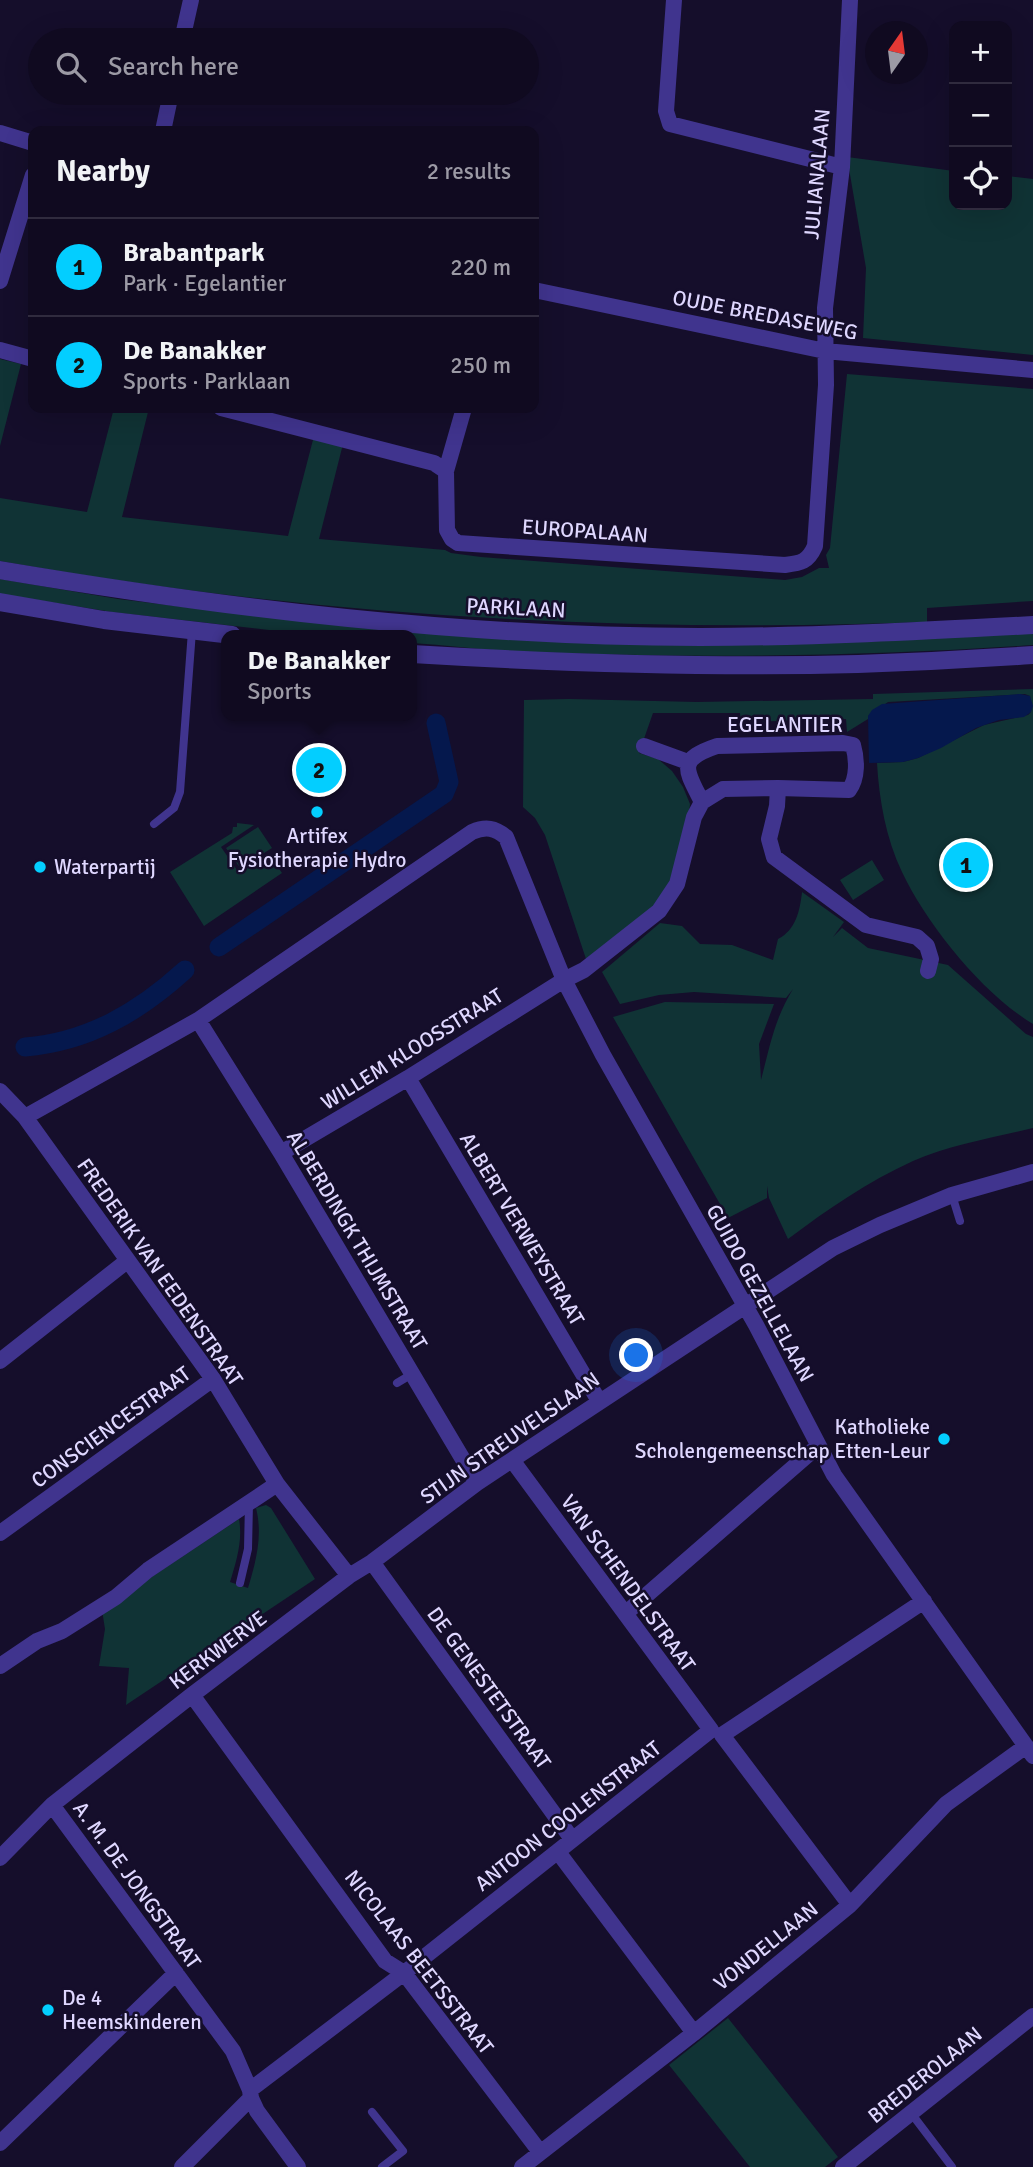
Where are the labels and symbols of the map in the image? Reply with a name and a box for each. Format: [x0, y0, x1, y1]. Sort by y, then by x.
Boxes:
north arrow [865, 21, 928, 84]
street label: JULIANALAAN [798, 108, 836, 240]
street label: OUDE BREDASEWEG [670, 284, 860, 346]
street label: EUROPALAAN [521, 514, 649, 548]
street label: PARKLAAN [466, 592, 566, 624]
street label: EGELANTIER [727, 712, 843, 738]
pin: 2 [296, 744, 342, 796]
marker: Artifex Fysiotherapie Hydro [309, 804, 325, 820]
place label: Artifex Fysiotherapie Hydro [228, 823, 406, 873]
pin: 1 [943, 839, 989, 891]
place label: Waterpartij [54, 854, 156, 880]
marker: Waterpartij [32, 859, 48, 875]
street label: WILLEM KLOOSSTRAAT [316, 982, 508, 1116]
street label: ALBERDINGK THIJMSTRAAT [281, 1126, 433, 1355]
street label: ALBERT VERWEYSTRAAT [454, 1128, 590, 1331]
street label: FREDERIK VAN EEDENSTRAAT [71, 1153, 249, 1391]
street label: GUIDO GEZELLELAAN [700, 1200, 820, 1386]
your location [619, 1338, 653, 1372]
street label: CONSCIENCESTRAAT [26, 1360, 196, 1494]
street label: STIJN STREUVELSLAAN [415, 1366, 605, 1510]
place label: Katholieke Scholengemeenschap Etten-Leur [635, 1414, 930, 1464]
marker: Katholieke Scholengemeenschap Etten-Leur [936, 1431, 952, 1447]
street label: VAN SCHENDELSTRAAT [555, 1489, 701, 1677]
street label: DE GENESTETSTRAAT [421, 1602, 557, 1775]
street label: KERKWERVE [164, 1605, 272, 1695]
street label: ANTOON COOLENSTRAAT [470, 1735, 667, 1897]
street label: A. M. DE JONGSTRAAT [68, 1796, 207, 1974]
street label: NICOLAAS BEETSSTRAAT [339, 1865, 499, 2060]
street label: VONDELLAAN [709, 1896, 823, 1996]
place label: De 4 Heemskinderen [62, 1985, 202, 2035]
marker: De 4 Heemskinderen [40, 2002, 56, 2018]
street label: BREDEROLAAN [863, 2021, 987, 2129]

